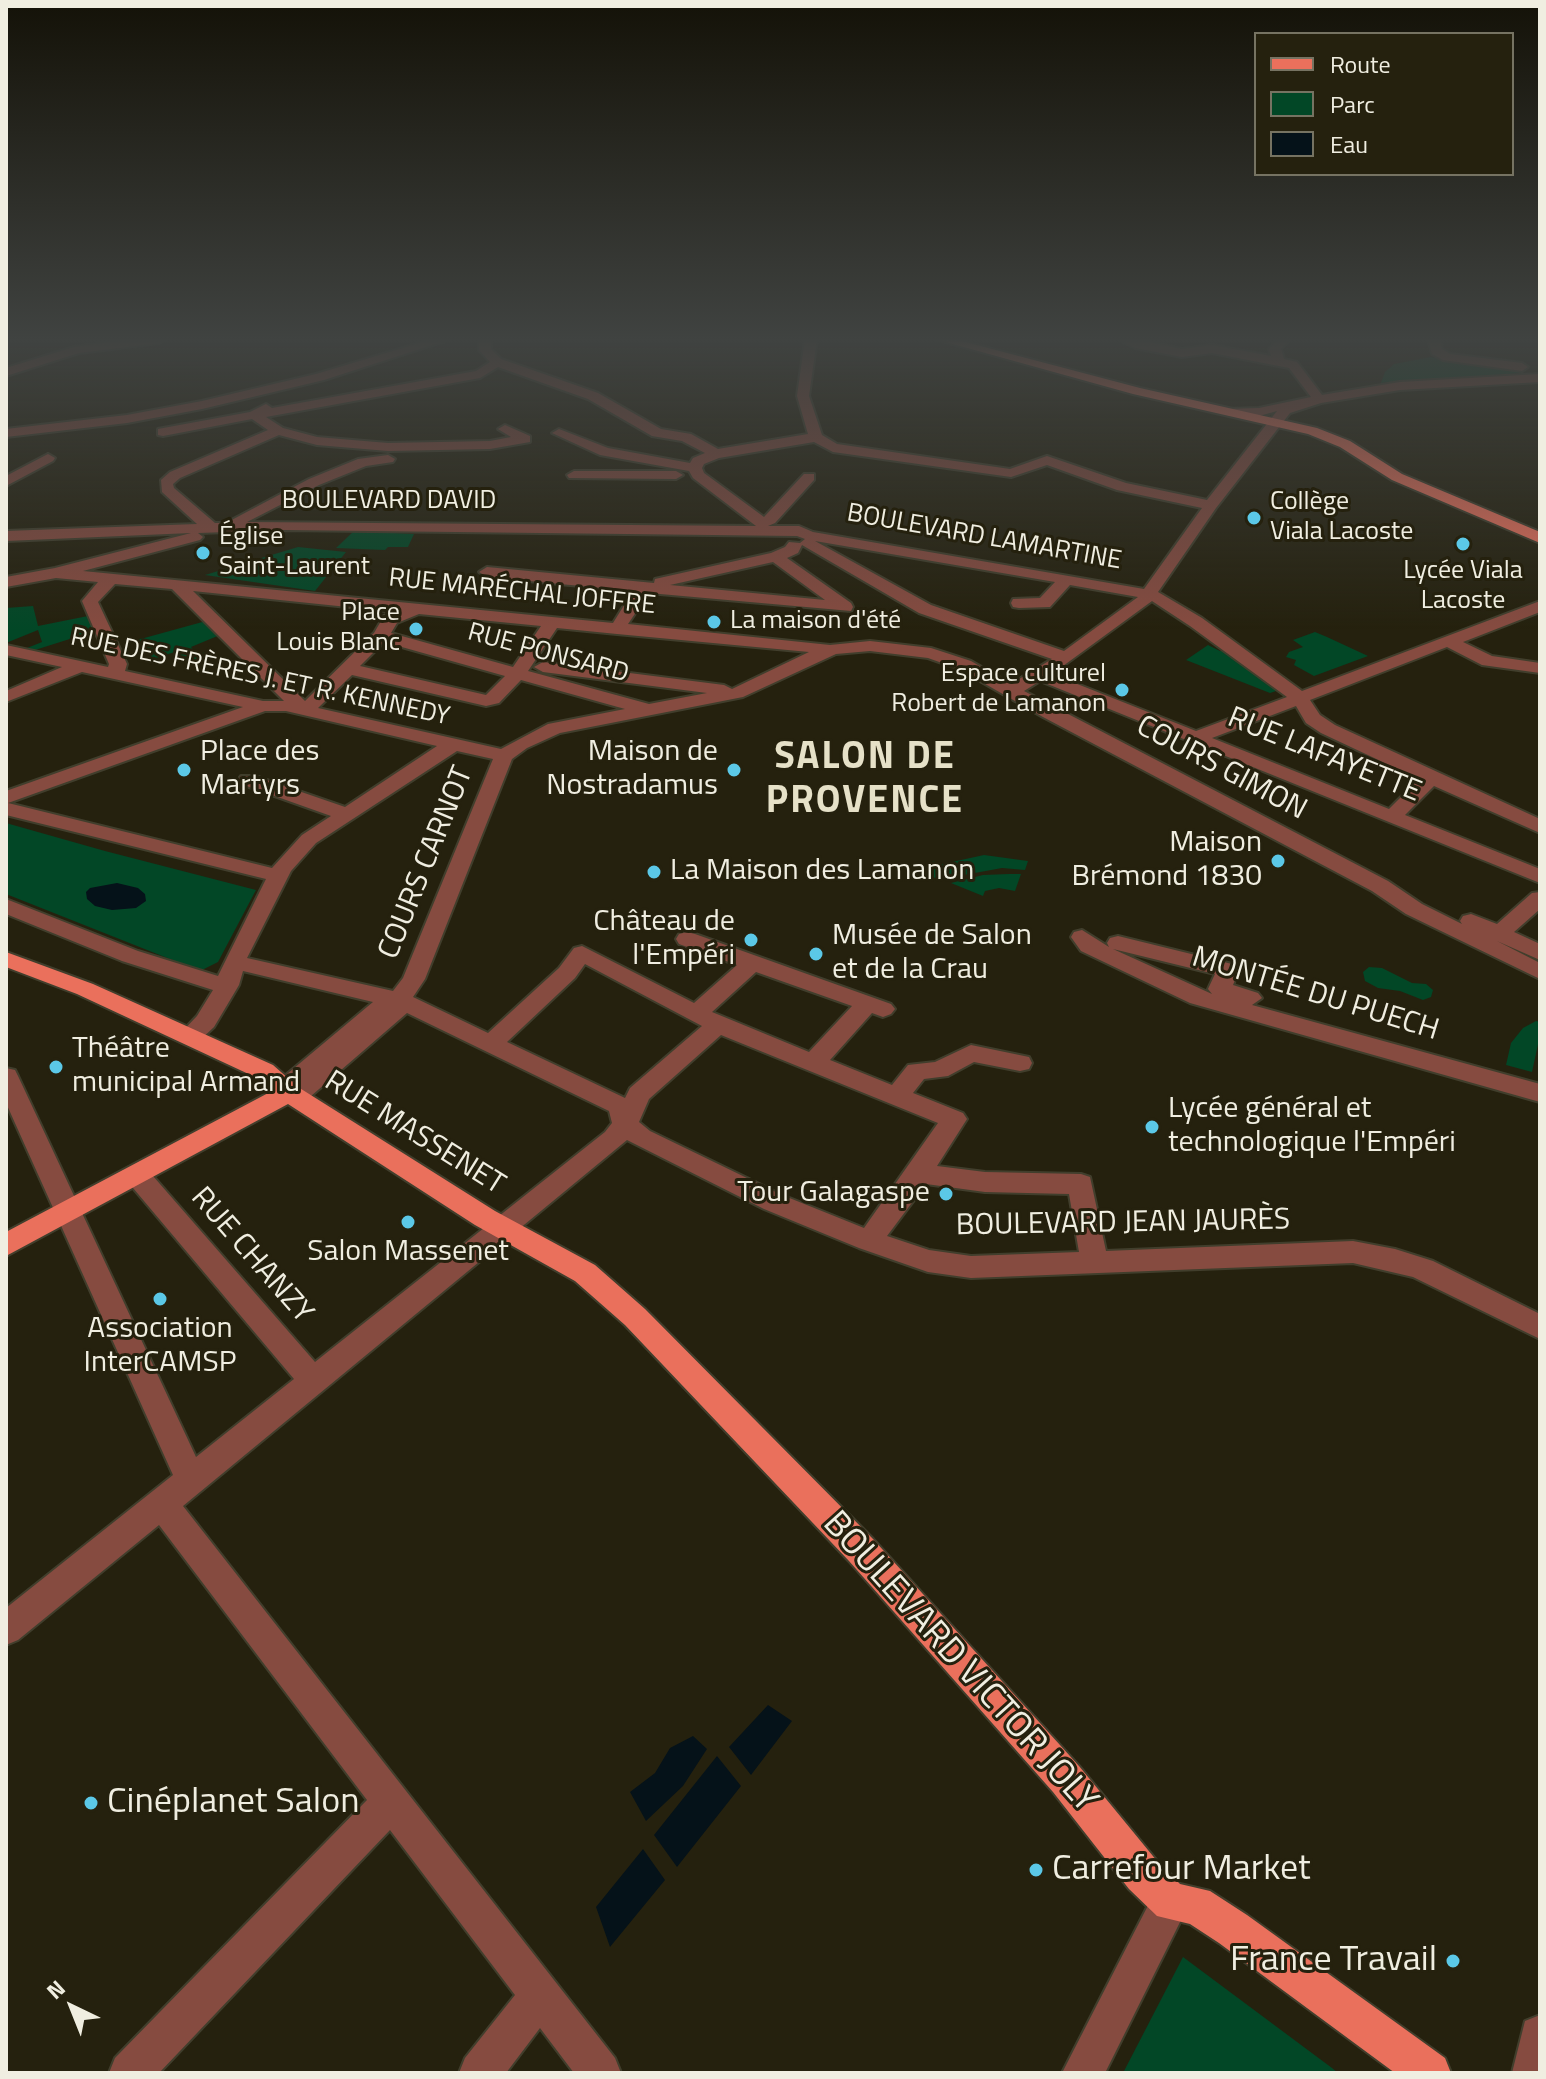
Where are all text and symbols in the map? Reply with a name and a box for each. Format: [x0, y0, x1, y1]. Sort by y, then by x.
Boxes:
legend [1254, 32, 1514, 176]
text: Route [1330, 46, 1391, 82]
text: Parc [1330, 86, 1375, 122]
text: Eau [1330, 126, 1368, 162]
street label: BOULEVARD DAVID [282, 486, 496, 518]
place label: Collège Viala Lacoste [1270, 487, 1413, 548]
street label: BOULEVARD LAMARTINE [844, 498, 1124, 578]
marker: Collège Viala Lacoste [1245, 509, 1263, 527]
place label: Église Saint-Laurent [219, 522, 370, 584]
marker: Lycée Viala Lacoste [1454, 535, 1472, 553]
marker: Église Saint-Laurent [194, 544, 212, 562]
place label: Lycée Viala Lacoste [1403, 556, 1523, 618]
street label: RUE MARÉCHAL JOFFRE [387, 563, 657, 623]
place label: Place Louis Blanc [276, 598, 400, 660]
place label: La maison d'été [730, 606, 901, 638]
marker: La maison d'été [705, 613, 723, 631]
street label: RUE PONSARD [464, 618, 632, 690]
marker: Place Louis Blanc [407, 620, 425, 638]
street label: RUE DES FRÈRES J. ET R. KENNEDY [68, 623, 452, 733]
place label: Espace culturel Robert de Lamanon [891, 659, 1106, 720]
marker: Espace culturel Robert de Lamanon [1113, 681, 1131, 699]
street label: RUE LAFAYETTE [1222, 701, 1426, 811]
street label: COURS GIMON [1130, 709, 1312, 829]
place label: Place des Martyrs [200, 735, 319, 806]
place label: Maison de Nostradamus [546, 735, 718, 806]
district label: SALON DE PROVENCE [766, 736, 964, 826]
marker: Place des Martyrs [175, 761, 193, 779]
marker: Maison de Nostradamus [725, 761, 743, 779]
street label: COURS CARNOT [372, 762, 482, 964]
place label: Maison Brémond 1830 [1072, 826, 1262, 896]
marker: Maison Brémond 1830 [1269, 852, 1287, 870]
place label: La Maison des Lamanon [670, 854, 974, 890]
marker: La Maison des Lamanon [645, 863, 663, 881]
place label: Château de l'Empéri [593, 905, 735, 976]
place label: Musée de Salon et de la Crau [832, 919, 1032, 990]
marker: Château de l'Empéri [742, 931, 760, 949]
street label: MONTÉE DU PUECH [1187, 940, 1443, 1050]
marker: Musée de Salon et de la Crau [807, 945, 825, 963]
place label: Théâtre municipal Armand [72, 1032, 300, 1102]
marker: Théâtre municipal Armand [47, 1058, 65, 1076]
street label: RUE MASSENET [317, 1064, 511, 1204]
place label: Lycée général et technologique l'Empéri [1168, 1092, 1456, 1162]
marker: Lycée général et technologique l'Empéri [1143, 1118, 1161, 1136]
place label: Tour Galagaspe [737, 1176, 930, 1212]
street label: RUE CHANZY [182, 1181, 320, 1331]
marker: Tour Galagaspe [937, 1185, 955, 1203]
street label: BOULEVARD JEAN JAURÈS [956, 1203, 1290, 1245]
marker: Salon Massenet [399, 1213, 417, 1231]
place label: Salon Massenet [307, 1235, 509, 1271]
marker: Association InterCAMSP [151, 1290, 169, 1308]
place label: Association InterCAMSP [84, 1312, 236, 1382]
street label: BOULEVARD VICTOR JOLY [812, 1504, 1106, 1822]
place label: Cinéplanet Salon [107, 1781, 359, 1825]
marker: Cinéplanet Salon [82, 1794, 100, 1812]
place label: Carrefour Market [1052, 1848, 1311, 1892]
marker: Carrefour Market [1027, 1861, 1045, 1879]
place label: France Travail [1230, 1939, 1437, 1983]
marker: France Travail [1444, 1952, 1462, 1970]
north arrow [32, 1967, 112, 2047]
text: N [38, 1972, 73, 2007]

